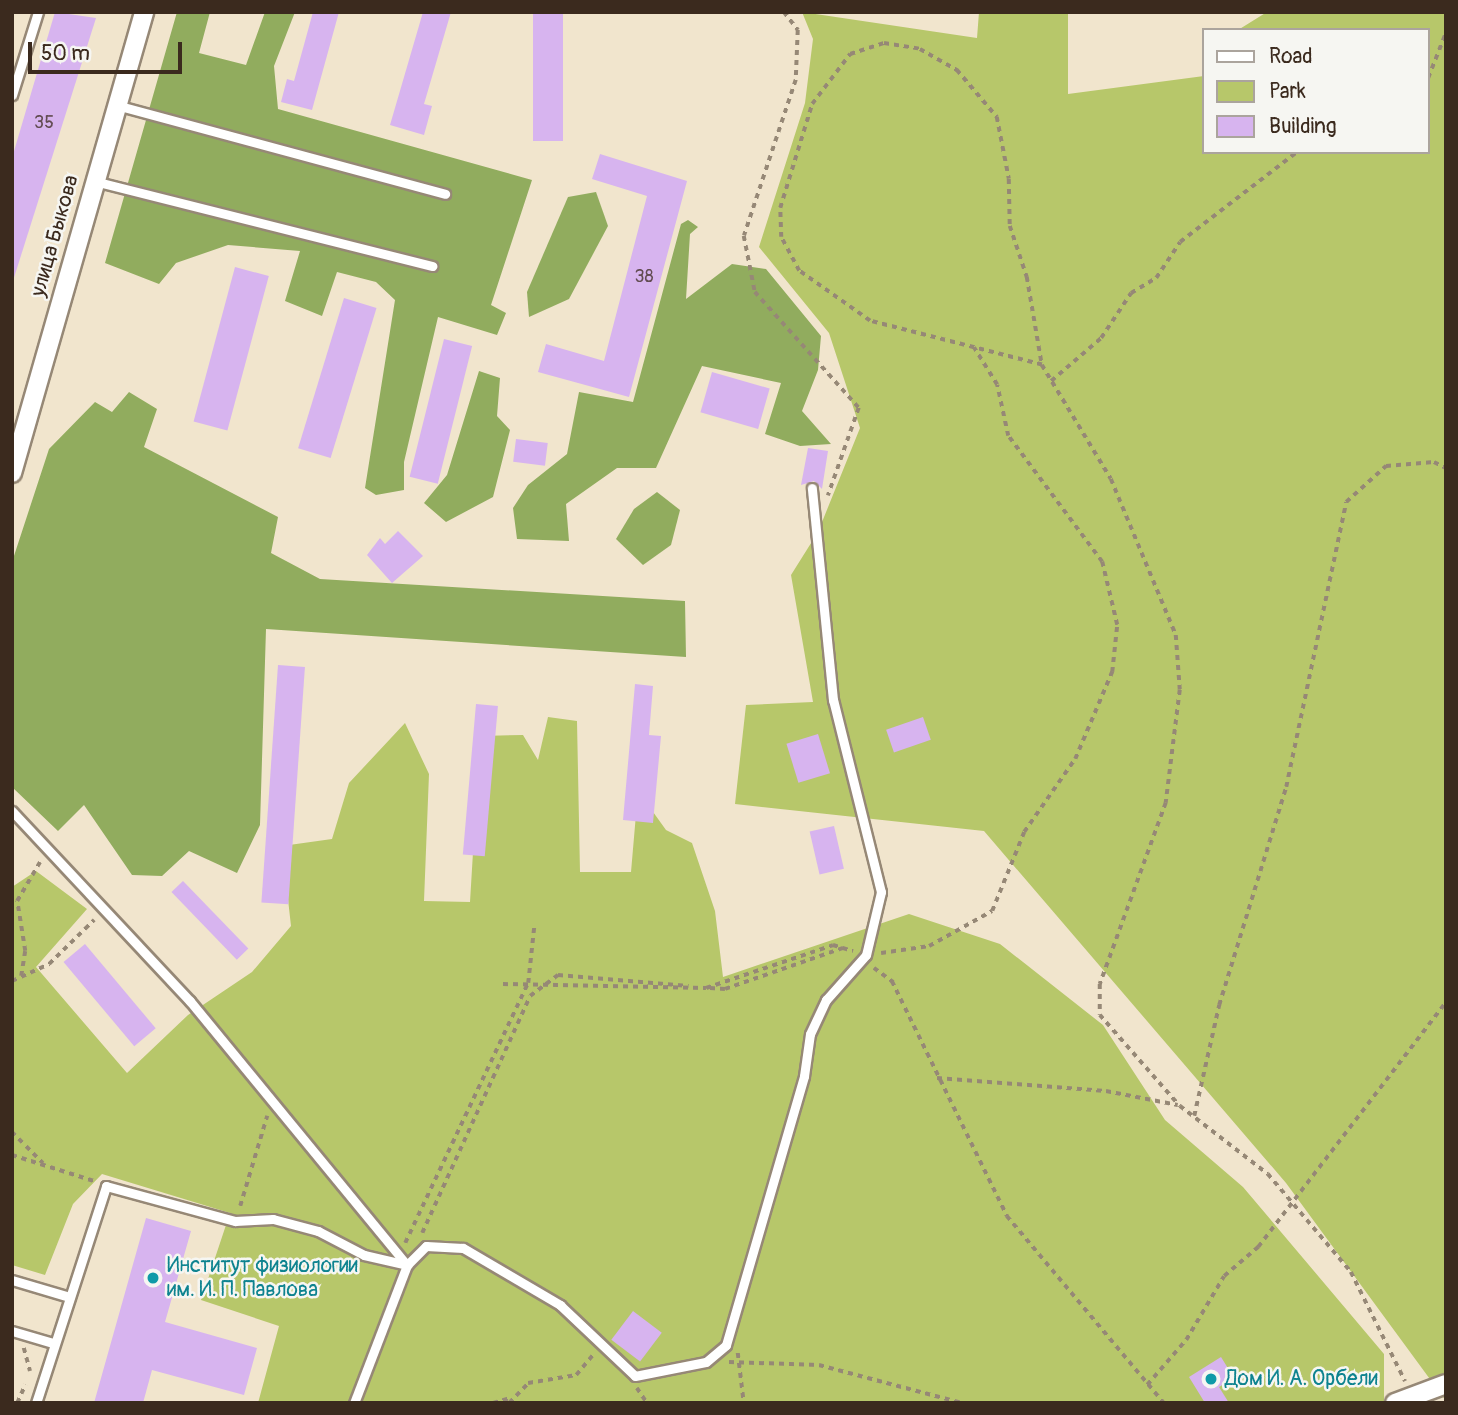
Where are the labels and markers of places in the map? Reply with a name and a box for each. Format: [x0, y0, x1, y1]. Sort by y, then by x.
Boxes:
place label: Институт физиологии им. И. П. Павлова [167, 1253, 358, 1303]
marker: Институт физиологии им. И. П. Павлова [145, 1270, 161, 1286]
place label: Дом И. А. Орбели [1225, 1366, 1378, 1392]
marker: Дом И. А. Орбели [1203, 1371, 1219, 1387]

